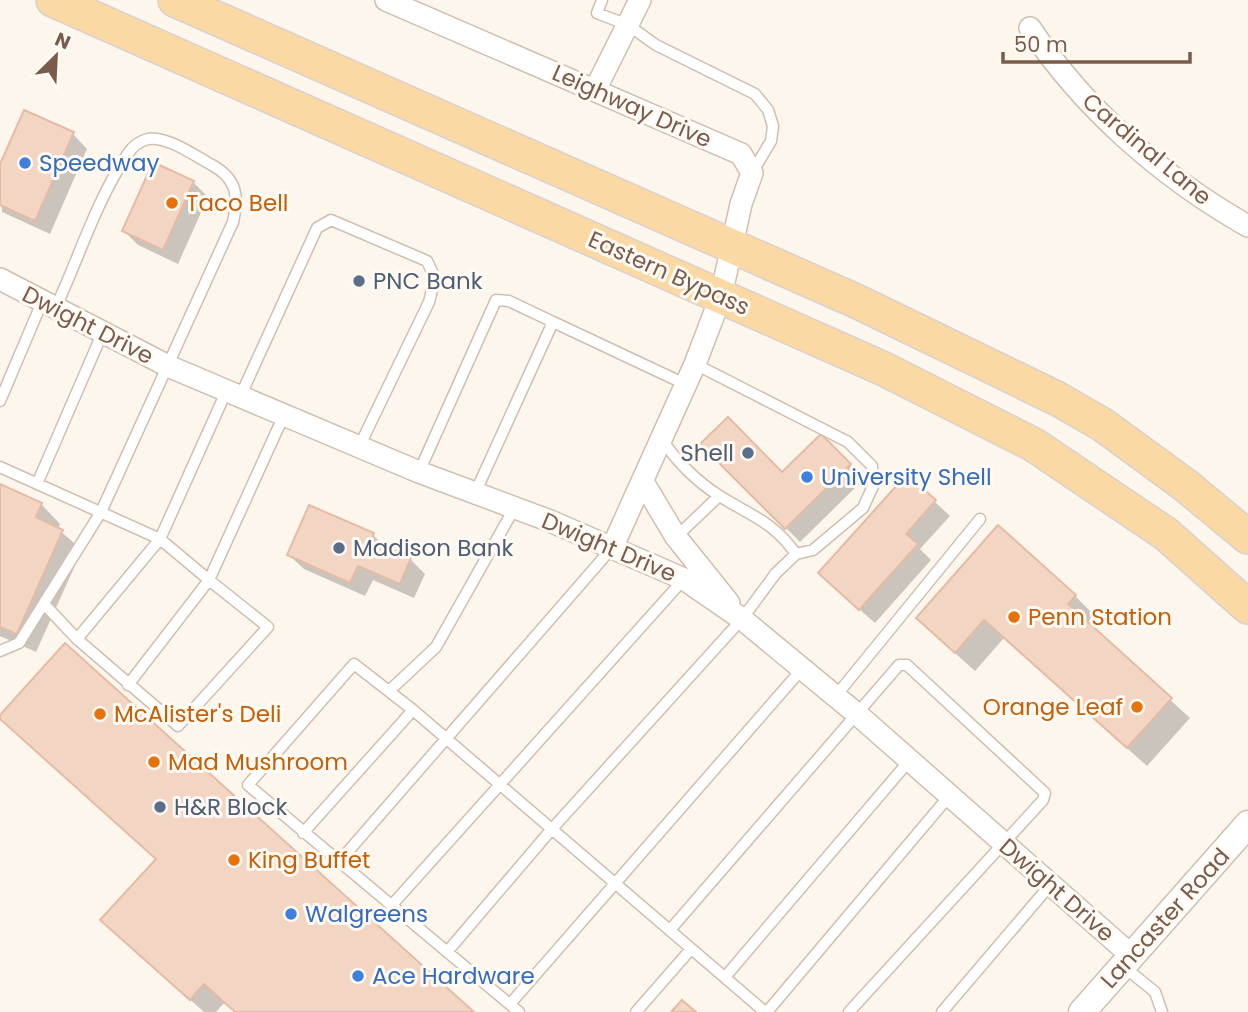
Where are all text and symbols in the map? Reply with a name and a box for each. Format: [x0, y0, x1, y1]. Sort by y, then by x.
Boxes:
north arrow [21, 21, 91, 91]
scale bar [1003, 21, 1190, 65]
text: N [51, 26, 75, 56]
text: 50 m [1014, 30, 1068, 59]
street label: Leighway Drive [547, 57, 717, 155]
street label: Cardinal Lane [1076, 85, 1218, 213]
place label: Speedway [39, 147, 160, 179]
marker: Speedway [17, 155, 33, 171]
place label: Taco Bell [186, 187, 289, 219]
marker: Taco Bell [164, 195, 180, 211]
street label: Eastern Bypass [583, 223, 755, 323]
place label: PNC Bank [373, 265, 483, 297]
marker: PNC Bank [351, 273, 367, 289]
street label: Dwight Drive [17, 278, 159, 372]
place label: Shell [680, 437, 734, 469]
marker: Shell [740, 445, 756, 461]
place label: University Shell [821, 461, 992, 493]
marker: University Shell [799, 469, 815, 485]
street label: Dwight Drive [537, 504, 681, 590]
place label: Madison Bank [353, 532, 514, 564]
marker: Madison Bank [331, 540, 347, 556]
place label: Penn Station [1028, 601, 1172, 633]
marker: Penn Station [1006, 609, 1022, 625]
place label: Orange Leaf [983, 691, 1123, 723]
place label: McAlister's Deli [114, 698, 281, 730]
marker: Orange Leaf [1129, 699, 1145, 715]
marker: McAlister's Deli [92, 706, 108, 722]
place label: Mad Mushroom [168, 746, 348, 778]
marker: Mad Mushroom [146, 754, 162, 770]
place label: H&R Block [174, 791, 287, 823]
marker: H&R Block [152, 799, 168, 815]
street label: Dwight Drive [992, 831, 1122, 949]
street label: Lancaster Road [1093, 841, 1237, 995]
place label: King Buffet [248, 844, 370, 876]
marker: King Buffet [226, 852, 242, 868]
place label: Walgreens [305, 898, 428, 930]
marker: Walgreens [283, 906, 299, 922]
place label: Ace Hardware [372, 960, 535, 992]
marker: Ace Hardware [350, 968, 366, 984]

